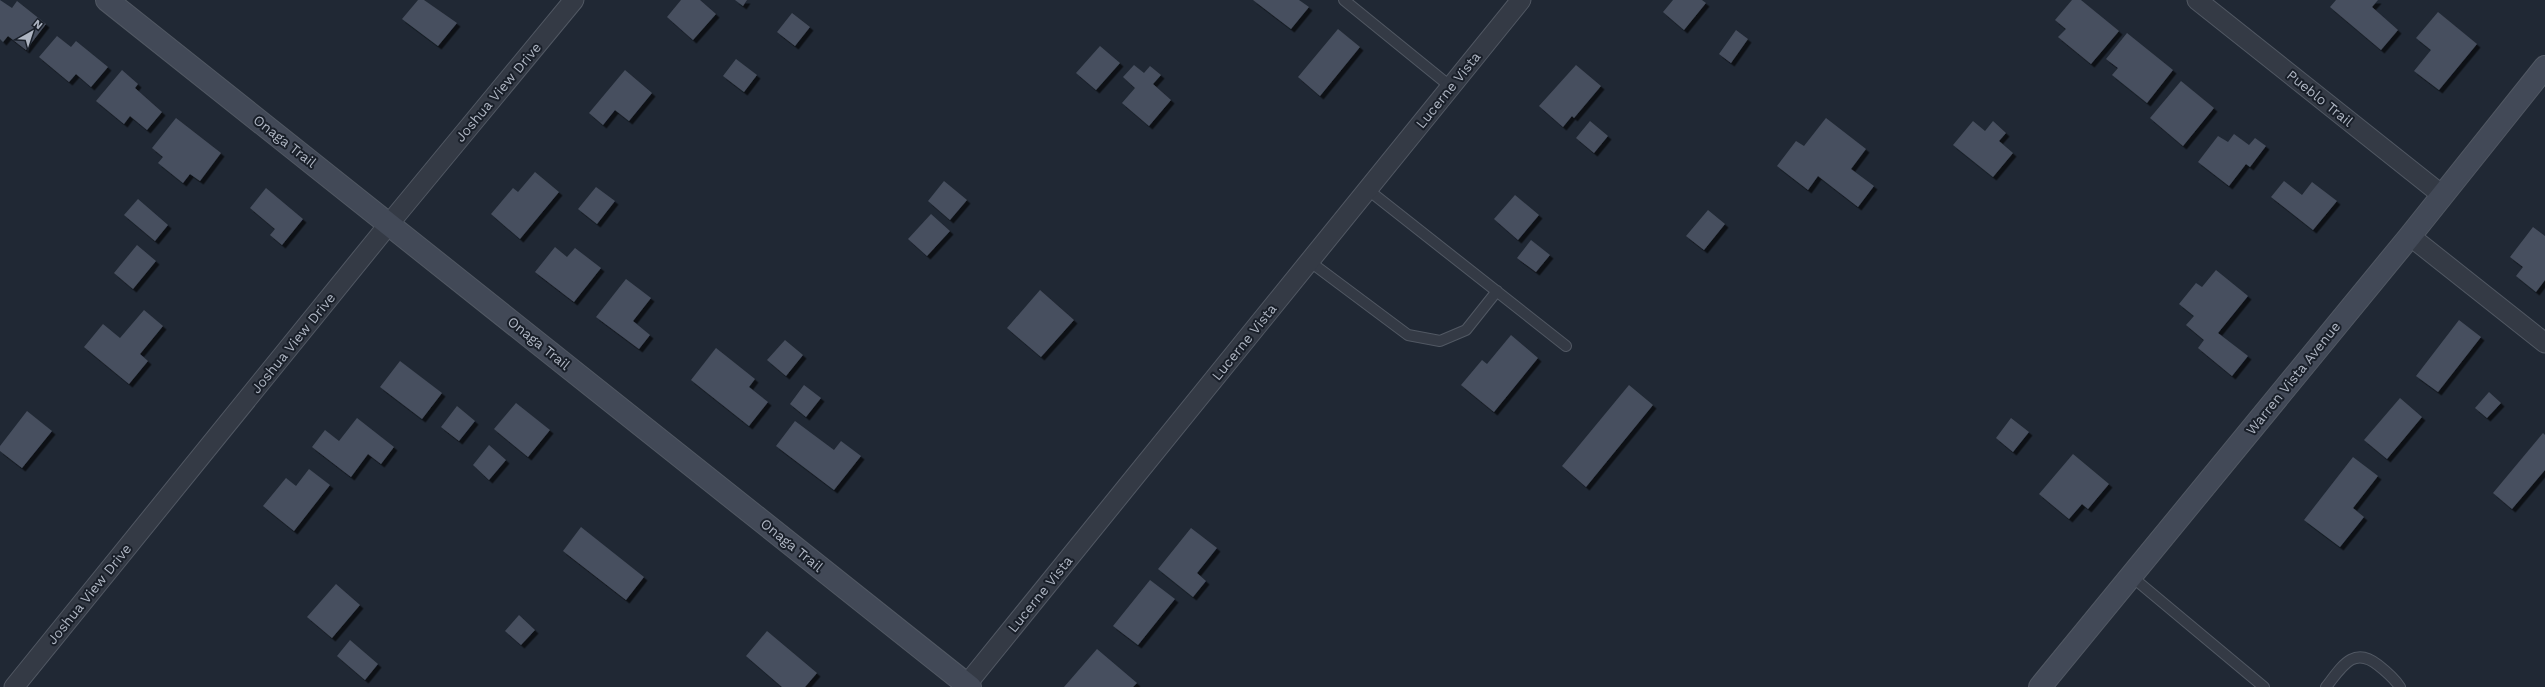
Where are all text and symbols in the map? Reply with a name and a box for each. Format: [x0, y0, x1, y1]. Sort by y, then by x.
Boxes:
north arrow [12, 12, 52, 52]
text: N [31, 17, 45, 32]
street label: Joshua View Drive [452, 39, 544, 145]
street label: Lucerne Vista [1412, 49, 1484, 131]
street label: Pueblo Trail [2284, 67, 2357, 130]
street label: Onaga Trail [250, 111, 320, 171]
street label: Joshua View Drive [248, 290, 338, 396]
street label: Lucerne Vista [1208, 301, 1280, 383]
street label: Onaga Trail [505, 313, 574, 373]
street label: Warren Vista Avenue [2243, 318, 2343, 438]
street label: Onaga Trail [758, 515, 827, 575]
street label: Joshua View Drive [44, 541, 134, 647]
street label: Lucerne Vista [1004, 553, 1076, 635]

